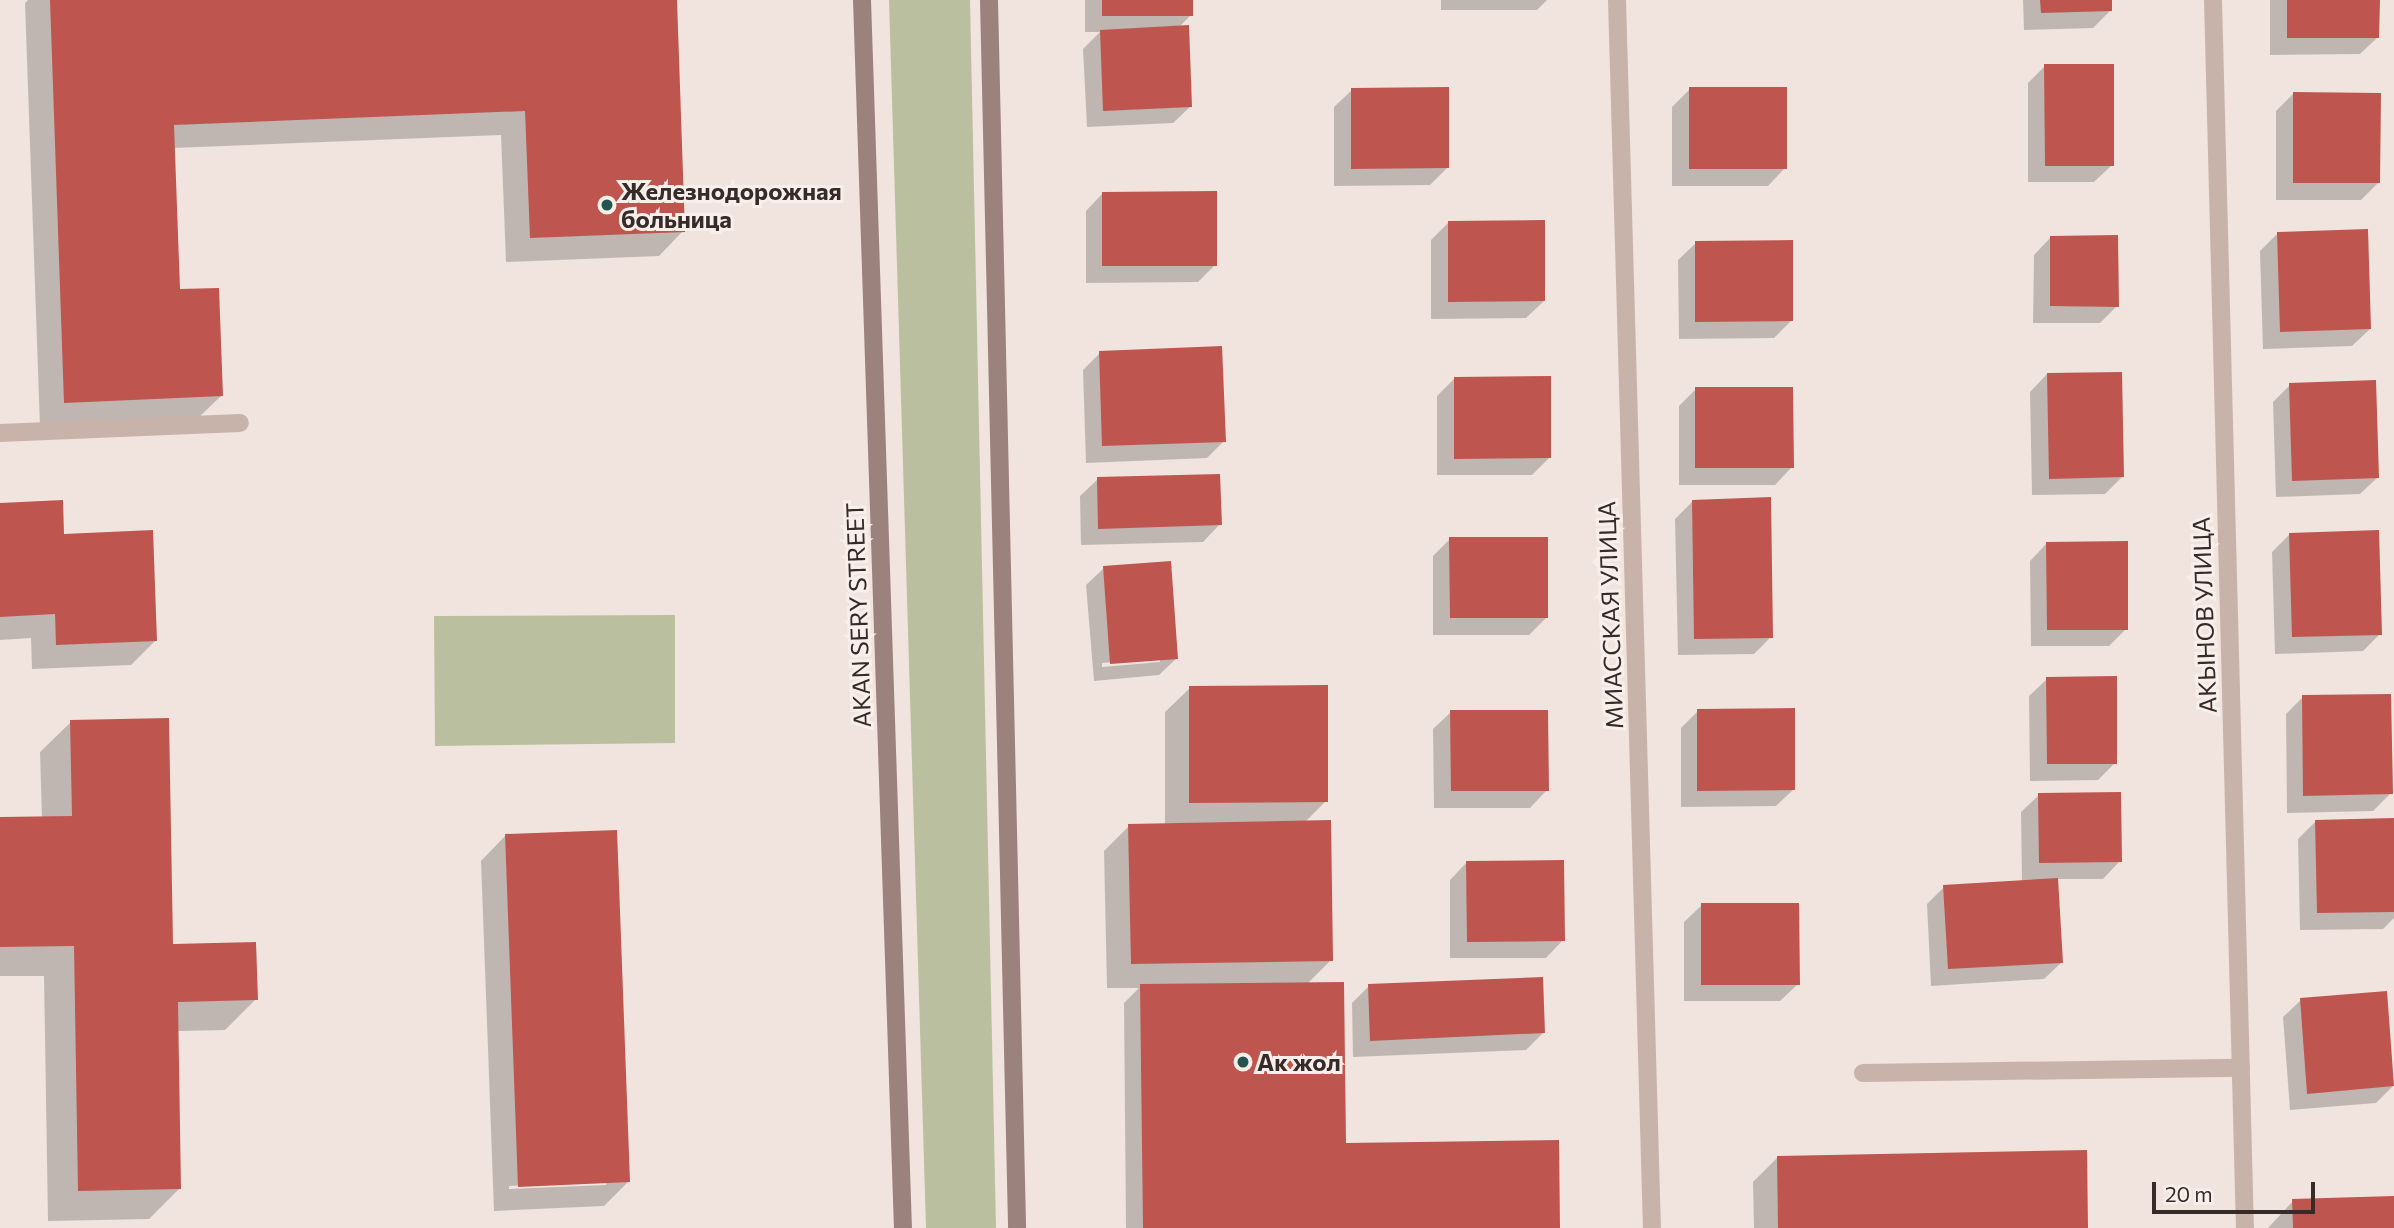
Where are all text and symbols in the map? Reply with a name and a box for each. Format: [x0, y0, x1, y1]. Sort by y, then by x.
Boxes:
place label: Железнодорожная больница [621, 177, 842, 233]
marker: Железнодорожная больница [599, 197, 615, 213]
street label: МИАССКАЯ УЛИЦА [1592, 500, 1628, 730]
street label: AKAN SERY STREET [840, 502, 876, 728]
street label: АКЫНОВ УЛИЦА [2186, 516, 2222, 714]
place label: Ак жол [1257, 1048, 1341, 1076]
marker: Ак жол [1235, 1054, 1251, 1070]
scale bar [2156, 1168, 2319, 1212]
text: 20 m [2165, 1181, 2213, 1206]

